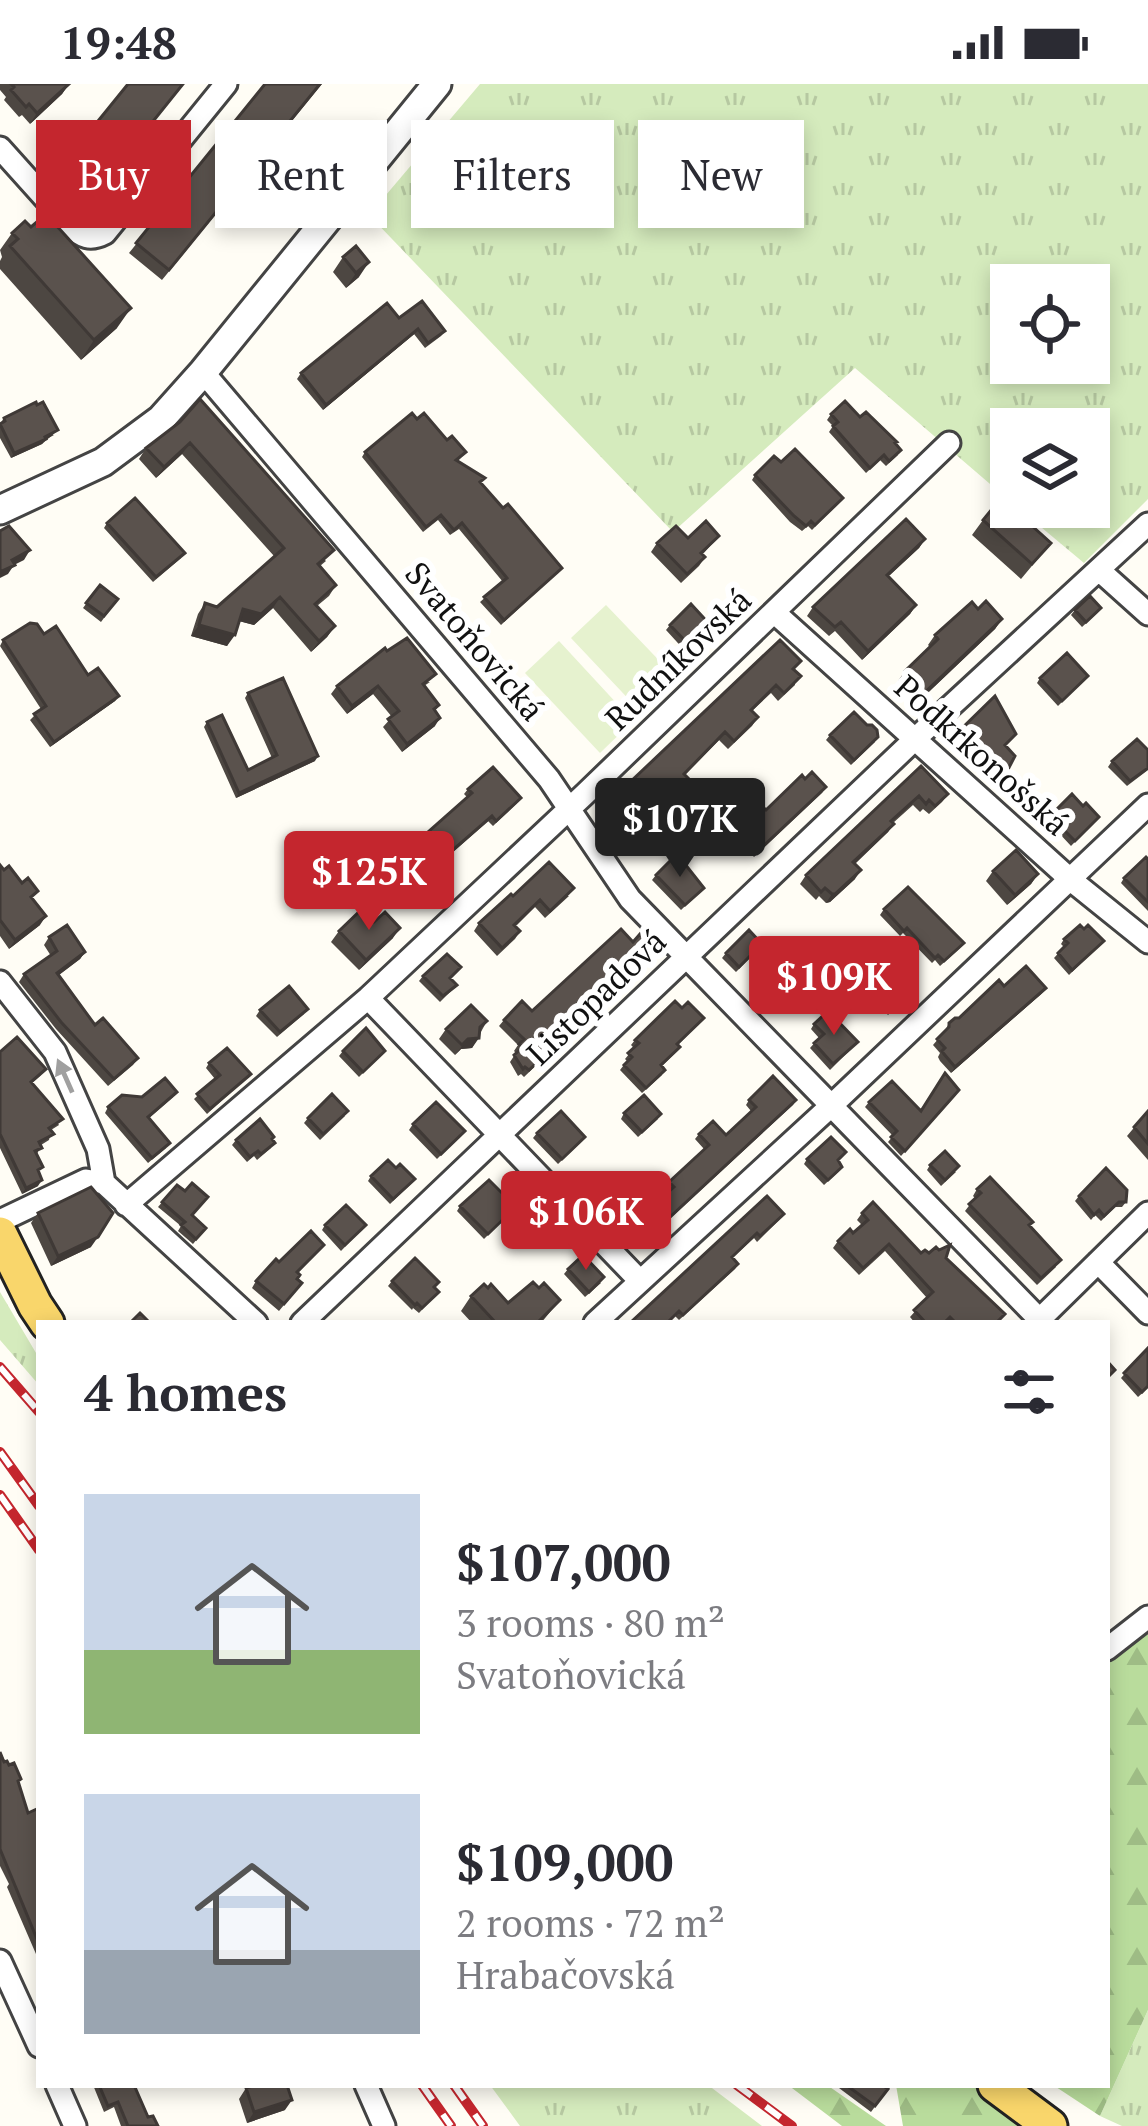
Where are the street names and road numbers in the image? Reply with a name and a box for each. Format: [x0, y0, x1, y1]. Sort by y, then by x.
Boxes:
street label: Svatoňovická [396, 552, 554, 729]
street label: Rudníkovská [596, 578, 760, 739]
street label: Podkrkonošská [886, 665, 1078, 844]
street label: Listopadová [517, 920, 674, 1074]

